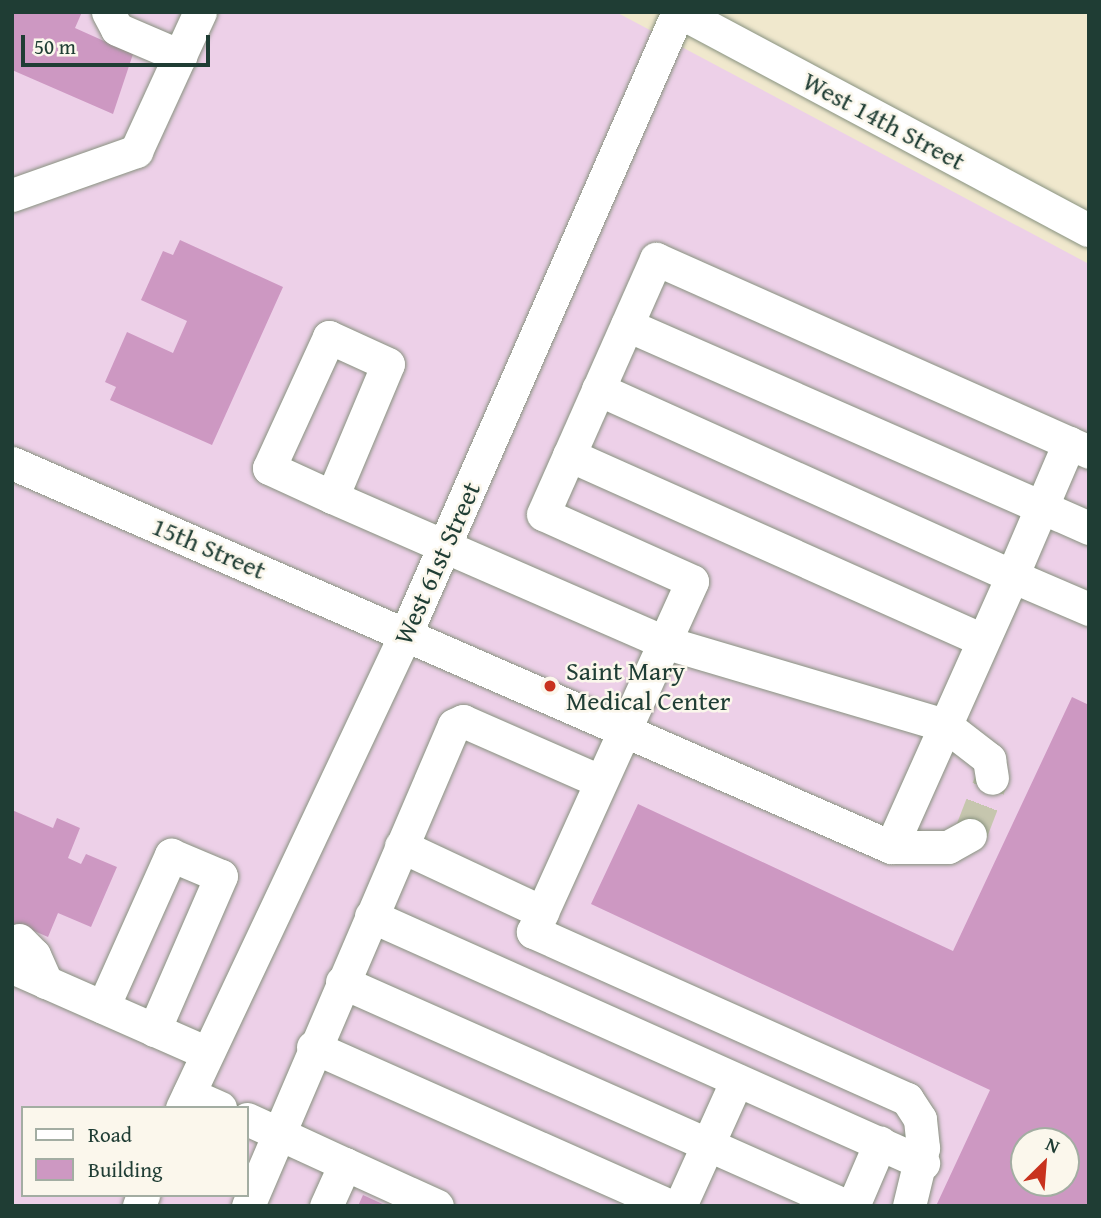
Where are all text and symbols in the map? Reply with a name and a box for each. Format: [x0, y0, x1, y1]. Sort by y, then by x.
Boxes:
scale bar [24, 21, 214, 65]
text: 50 m [34, 31, 76, 62]
street label: West 14th Street [798, 65, 970, 177]
street label: West 61st Street [387, 477, 487, 649]
street label: 15th Street [148, 510, 270, 586]
place label: Saint Mary Medical Center [566, 655, 731, 716]
marker: Saint Mary Medical Center [540, 676, 560, 696]
legend [21, 1106, 248, 1197]
text: Road [88, 1119, 132, 1150]
north arrow [1010, 1127, 1080, 1197]
text: N [1041, 1129, 1065, 1160]
text: Building [88, 1154, 162, 1185]

